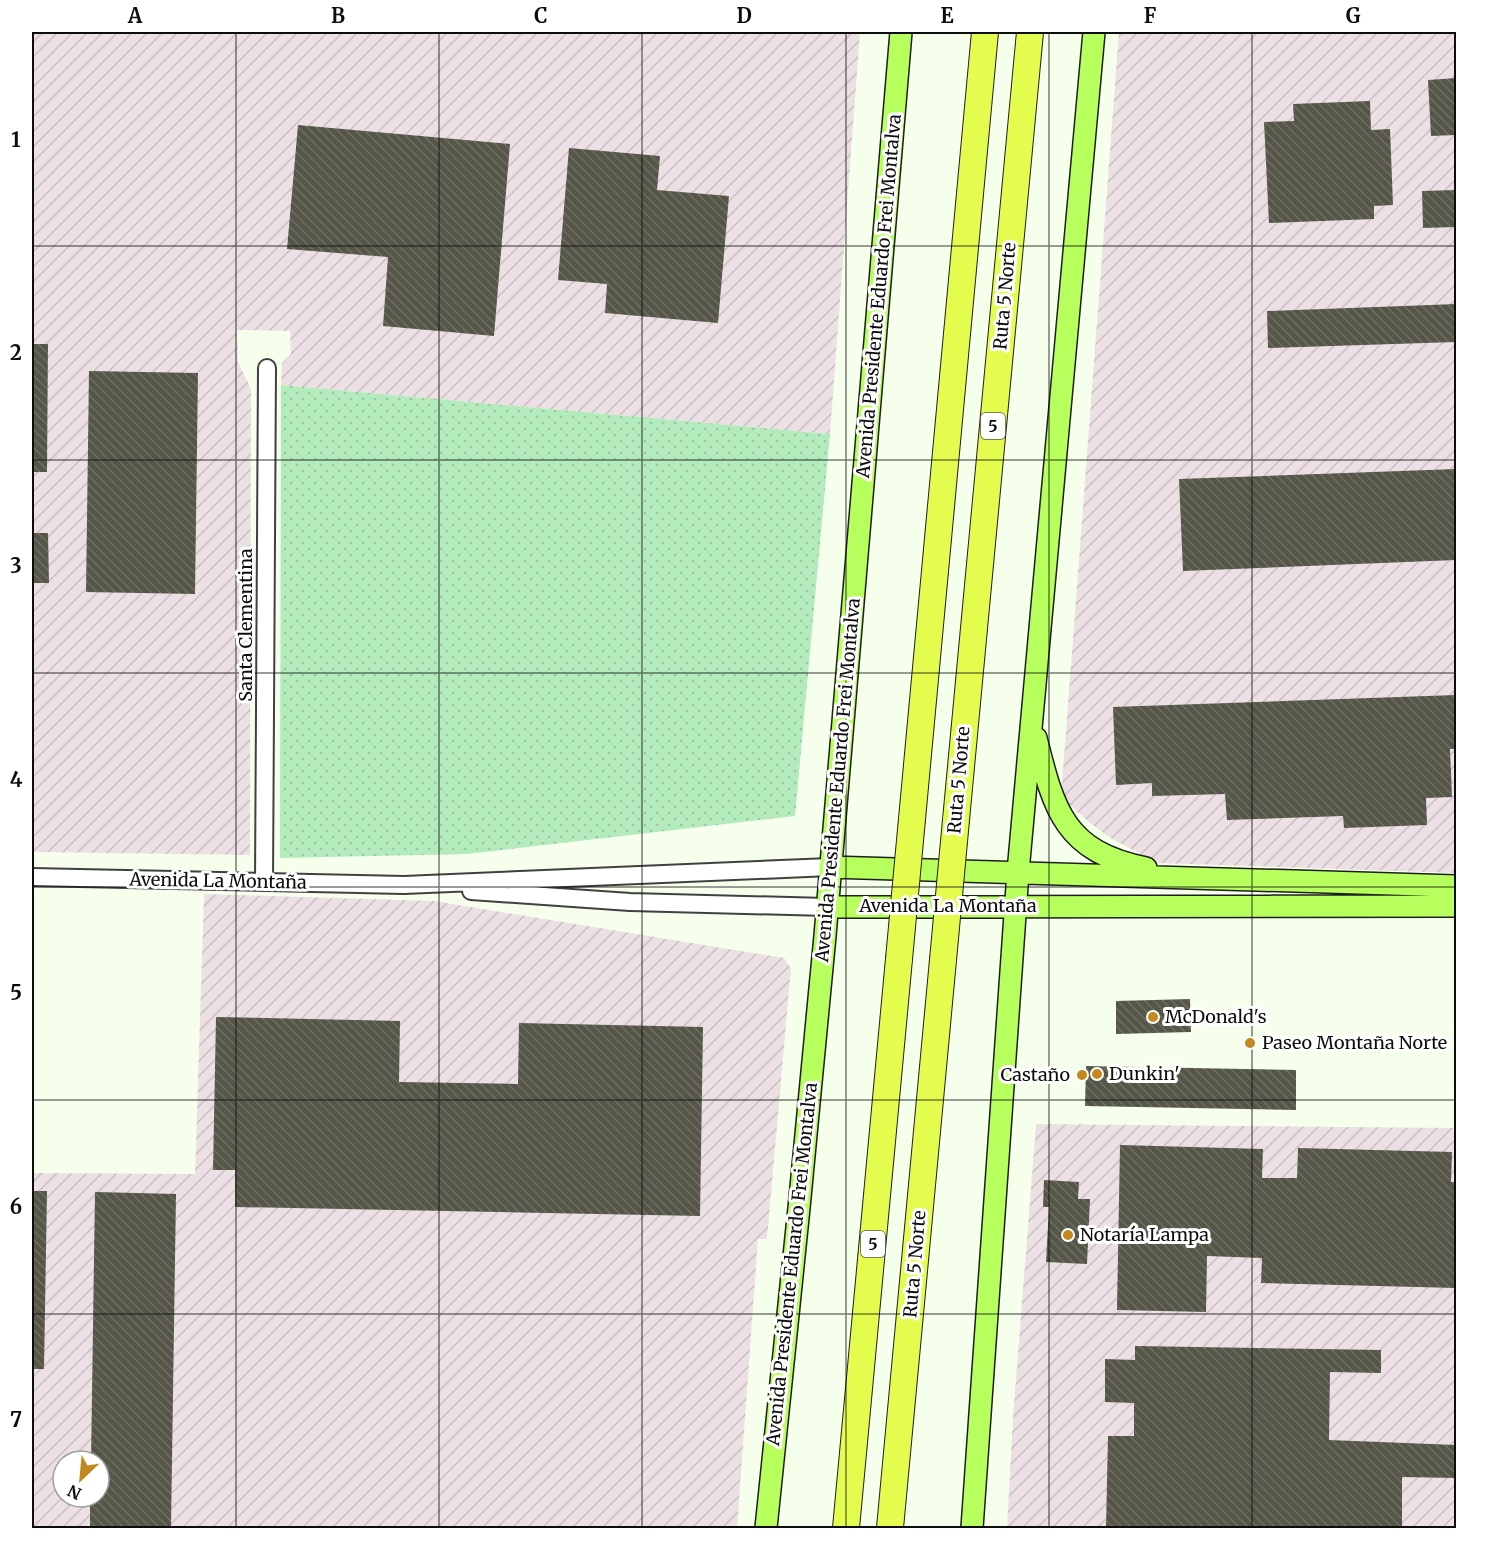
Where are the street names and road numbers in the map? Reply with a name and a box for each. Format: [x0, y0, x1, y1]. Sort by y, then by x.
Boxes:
street label: Avenida Presidente Eduardo Frei Montalva [851, 113, 906, 480]
street label: Ruta 5 Norte [988, 241, 1021, 351]
road number: 5 [981, 413, 1005, 439]
street label: Santa Clementina [234, 548, 257, 702]
street label: Avenida Presidente Eduardo Frei Montalva [810, 597, 865, 964]
street label: Ruta 5 Norte [942, 725, 975, 835]
street label: Avenida La Montaña [128, 867, 307, 894]
street label: Avenida La Montaña [858, 894, 1037, 917]
street label: Avenida Presidente Eduardo Frei Montalva [761, 1081, 822, 1448]
street label: Ruta 5 Norte [898, 1209, 931, 1319]
road number: 5 [861, 1231, 885, 1257]

